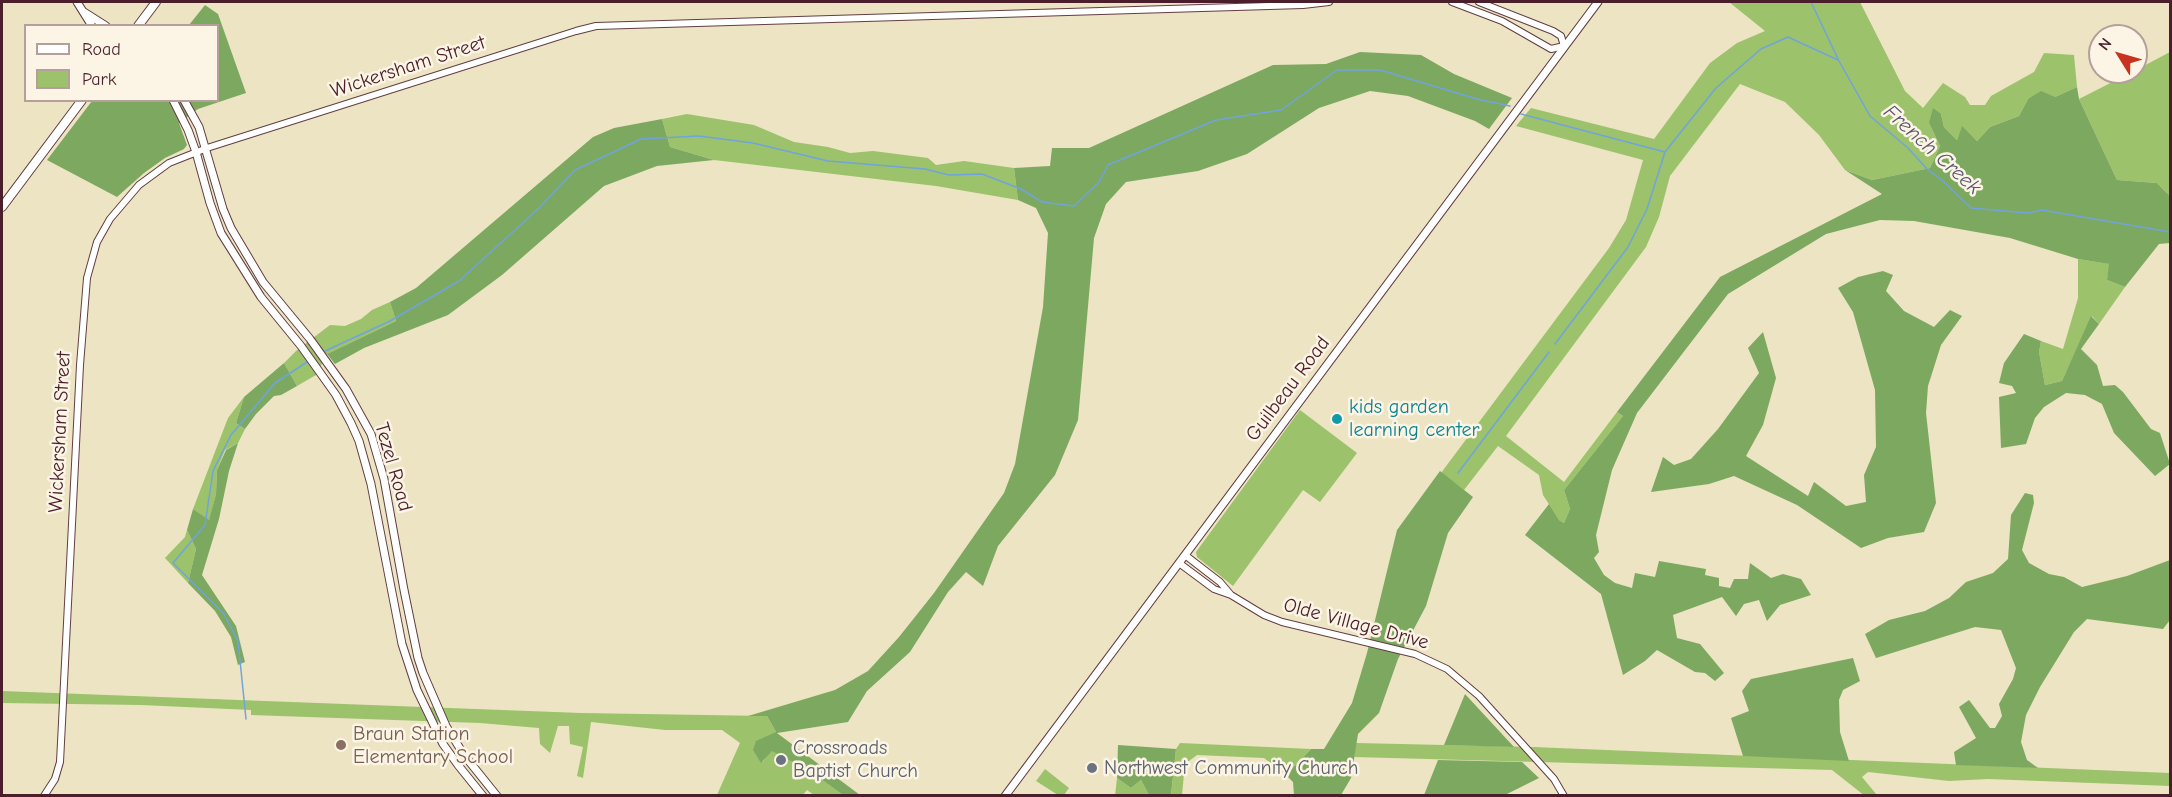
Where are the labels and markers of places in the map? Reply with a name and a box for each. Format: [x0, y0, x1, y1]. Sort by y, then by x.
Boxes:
place label: kids garden learning center [1349, 395, 1479, 442]
marker: kids garden learning center [1330, 412, 1344, 426]
place label: Braun Station Elementary School [353, 722, 513, 769]
place label: Crossroads Baptist Church [793, 736, 918, 783]
marker: Braun Station Elementary School [334, 738, 348, 752]
marker: Crossroads Baptist Church [774, 753, 788, 767]
place label: Northwest Community Church [1104, 756, 1358, 780]
marker: Northwest Community Church [1085, 761, 1099, 775]

